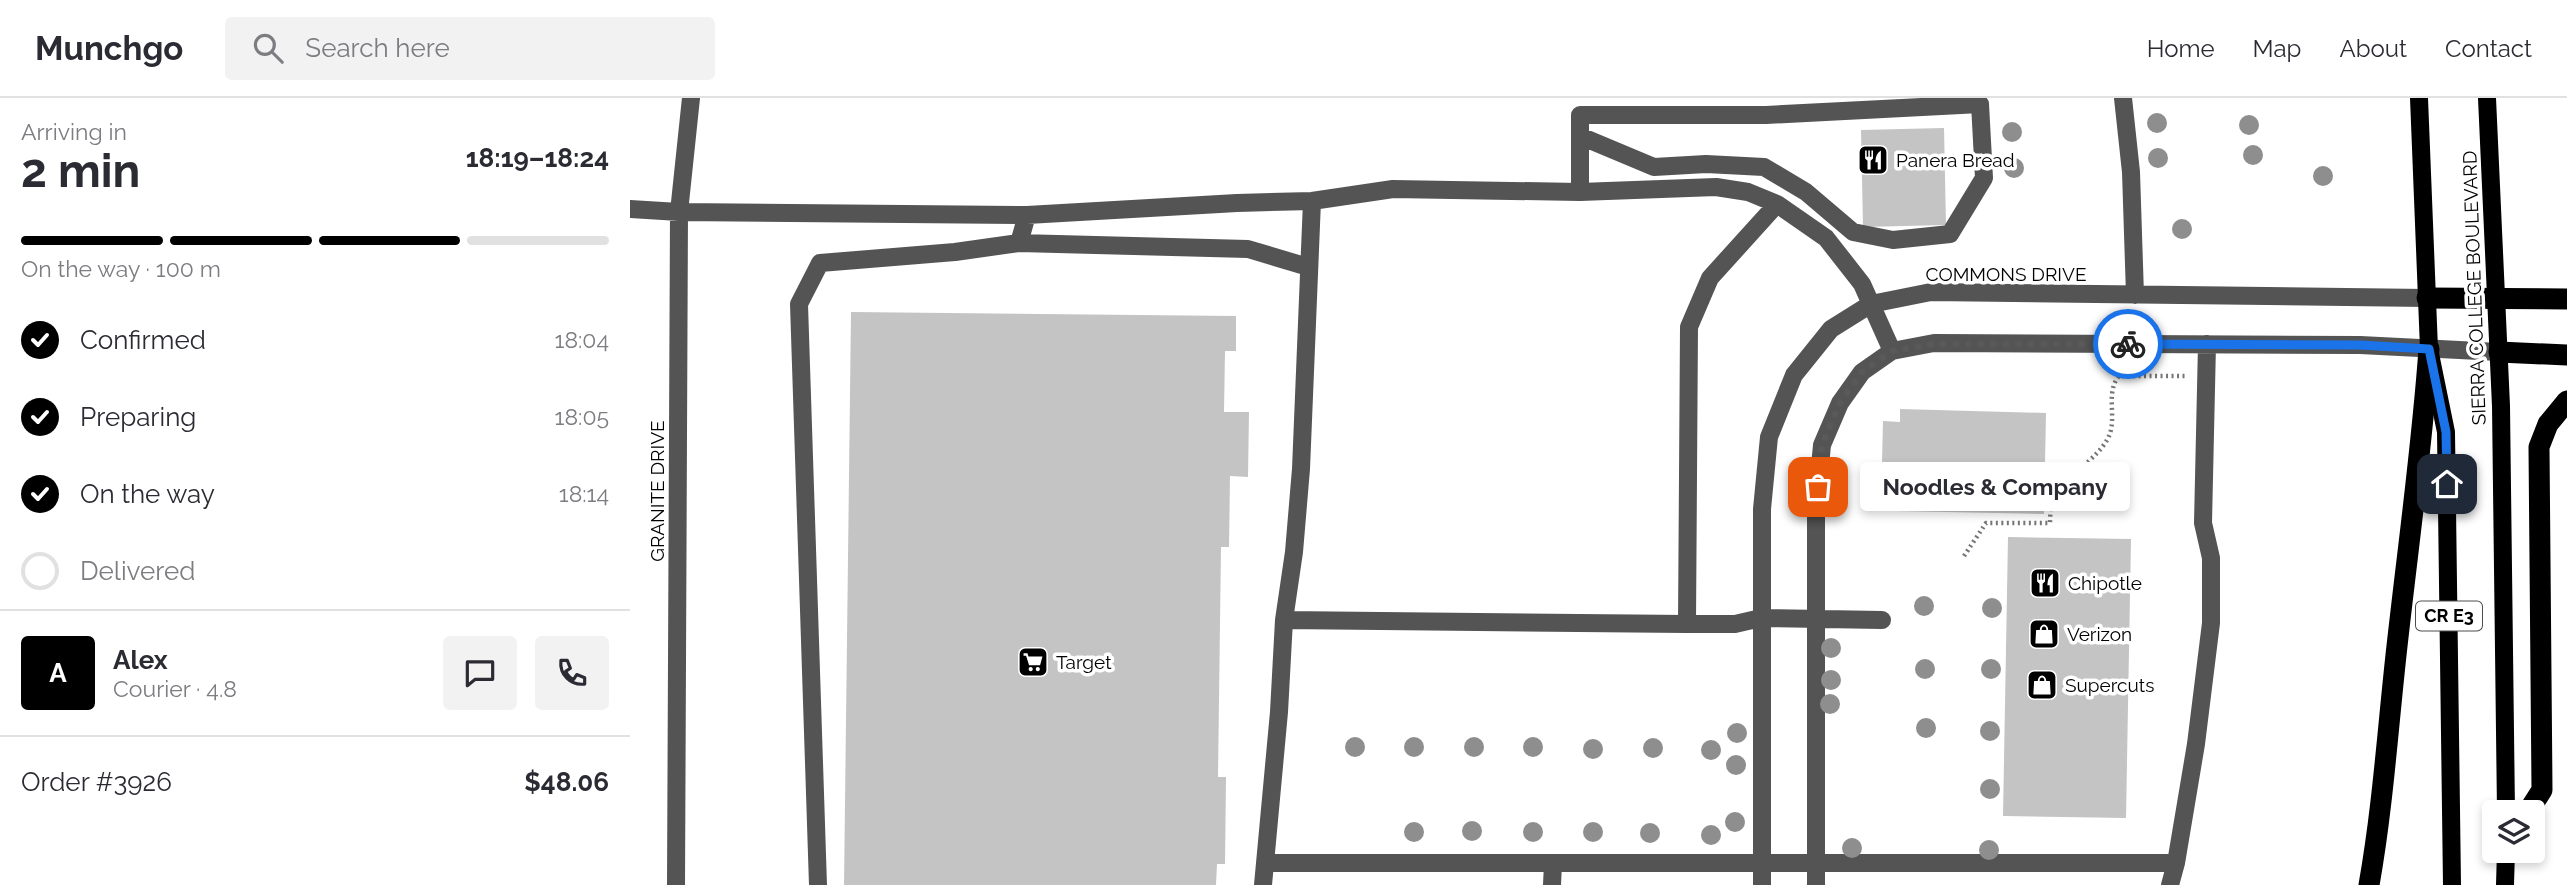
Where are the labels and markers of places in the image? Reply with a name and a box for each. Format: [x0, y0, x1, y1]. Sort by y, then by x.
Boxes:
restaurant icon: Panera Bread [1856, 143, 1890, 177]
place label: Panera Bread [1896, 149, 2014, 171]
pin [2417, 454, 2477, 514]
pin [1788, 457, 1848, 517]
callout: Noodles & Company [1860, 462, 2130, 512]
restaurant icon: Chipotle [2028, 566, 2062, 600]
place label: Chipotle [2068, 572, 2142, 594]
shop icon: Verizon [2027, 617, 2061, 651]
place label: Verizon [2067, 623, 2132, 645]
supermarket icon: Target [1016, 645, 1050, 679]
place label: Target [1056, 651, 1112, 673]
shop icon: Supercuts [2025, 668, 2059, 702]
place label: Supercuts [2065, 674, 2154, 696]

